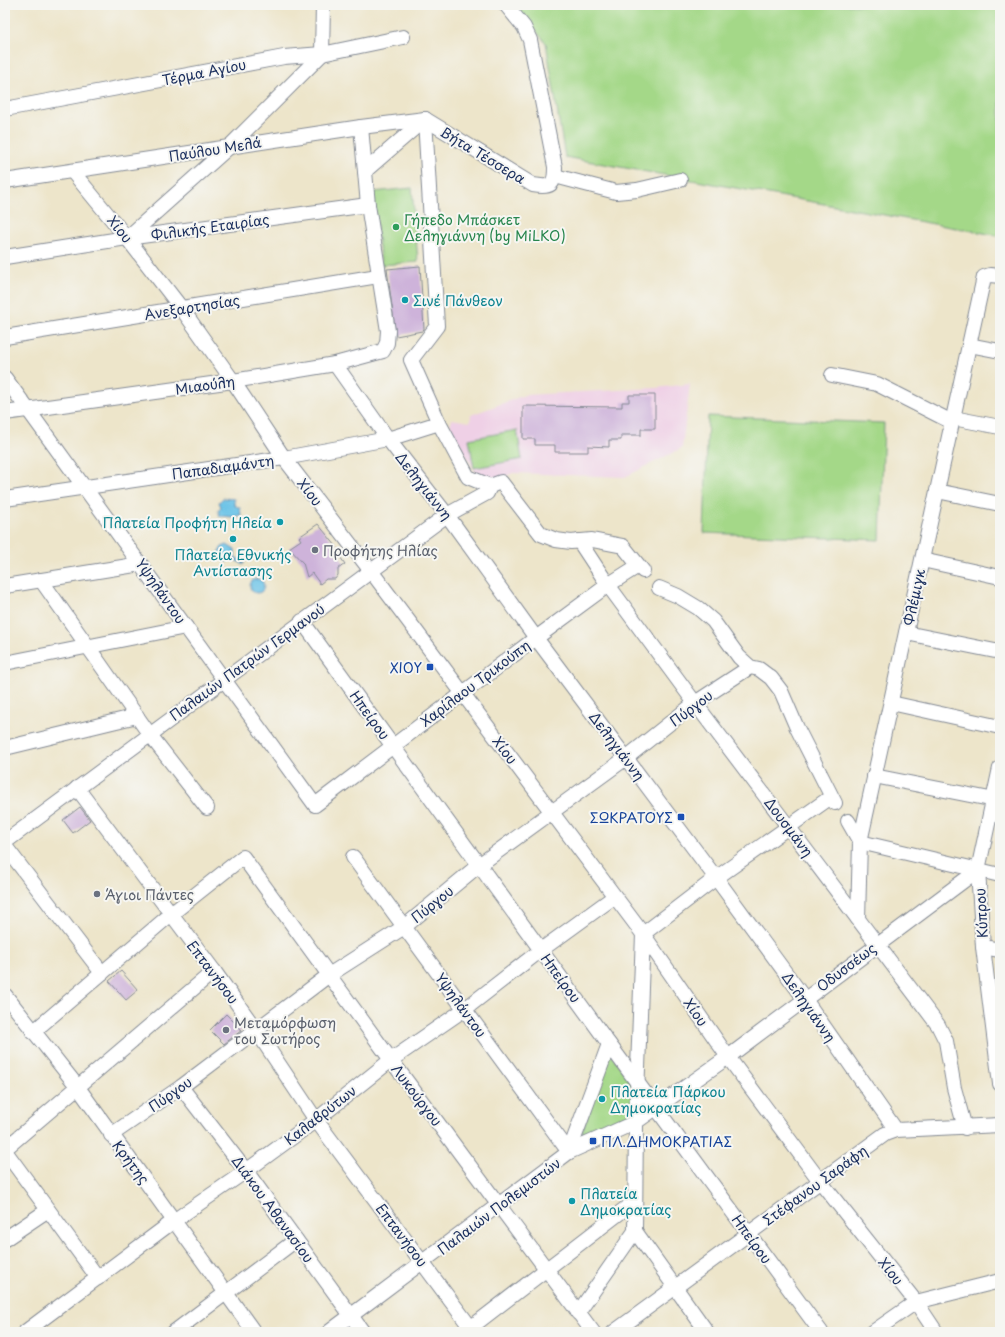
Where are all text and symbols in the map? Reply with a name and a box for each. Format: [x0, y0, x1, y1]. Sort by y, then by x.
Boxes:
street label: Τέρμα Αγίου [160, 54, 248, 90]
street label: Βήτα Τέσσερα [436, 121, 530, 189]
street label: Παύλου Μελά [167, 131, 263, 167]
street label: Φιλικής Εταιρίας [149, 208, 271, 246]
place label: Γήπεδο Μπάσκετ Δεληγιάννη (by MiLKO) [404, 209, 566, 246]
street label: Χίου [102, 211, 138, 247]
marker: Γήπεδο Μπάσκετ Δεληγιάννη (by MiLKO) [391, 222, 401, 232]
street label: Ανεξαρτησίας [143, 289, 241, 325]
place label: Σινέ Πάνθεον [413, 290, 503, 311]
marker: Σινέ Πάνθεον [400, 295, 410, 305]
street label: Μιαούλη [174, 370, 236, 400]
street label: Δεληγιάννη [391, 447, 457, 525]
street label: Παπαδιαμάντη [171, 449, 275, 485]
street label: Χίου [292, 474, 328, 510]
place label: Πλατεία Προφήτη Ηλεία [102, 512, 272, 533]
marker: Πλατεία Προφήτη Ηλεία [275, 517, 285, 527]
marker: Πλατεία Εθνικής Αντίστασης [228, 534, 238, 544]
place label: Προφήτης Ηλίας [323, 540, 438, 561]
place label: Πλατεία Εθνικής Αντίστασης [174, 544, 292, 581]
marker: Προφήτης Ηλίας [310, 545, 320, 555]
street label: Υψηλάντου [131, 554, 191, 628]
street label: Φλέμιγκ [898, 566, 930, 628]
street label: Παλαιών Πατρών Γερμανού [165, 598, 329, 726]
street label: Χαρίλαου Τρικούπη [416, 635, 534, 731]
place label: ΧΙΟΥ [390, 657, 423, 678]
marker: ΧΙΟΥ [425, 662, 435, 672]
street label: Πύργου [665, 685, 717, 731]
street label: Ηπείρου [345, 686, 395, 744]
street label: Δεληγιάννη [584, 707, 650, 785]
street label: Χίου [487, 732, 523, 768]
street label: Δουσμάνη [760, 793, 818, 861]
place label: ΣΩΚΡΑΤΟΥΣ [590, 807, 673, 828]
marker: ΣΩΚΡΑΤΟΥΣ [676, 812, 686, 822]
street label: Πύργου [406, 880, 458, 928]
place label: Άγιοι Πάντες [105, 884, 194, 905]
street label: Κύπρου [969, 888, 993, 938]
marker: Άγιοι Πάντες [92, 889, 102, 899]
street label: Επτανήσου [182, 936, 244, 1008]
street label: Οδυσσέως [812, 938, 880, 996]
street label: Ηπείρου [536, 949, 586, 1007]
street label: Υψηλάντου [430, 968, 492, 1042]
street label: Δεληγιάννη [777, 968, 841, 1046]
street label: Χίου [679, 994, 713, 1030]
place label: Μεταμόρφωση του Σωτήρος [234, 1012, 336, 1049]
marker: Μεταμόρφωση του Σωτήρος [221, 1025, 231, 1035]
street label: Λυκούργου [387, 1059, 447, 1131]
street label: Πύργου [144, 1071, 196, 1117]
street label: Καλαβρύτων [279, 1080, 361, 1150]
place label: Πλατεία Πάρκου Δημοκρατίας [610, 1081, 726, 1118]
marker: Πλατεία Πάρκου Δημοκρατίας [597, 1094, 607, 1104]
place label: ΠΛ.ΔΗΜΟΚΡΑΤΙΑΣ [601, 1131, 732, 1152]
street label: Κρήτης [107, 1136, 155, 1188]
marker: ΠΛ.ΔΗΜΟΚΡΑΤΙΑΣ [588, 1136, 598, 1146]
street label: Στέφανου Σαράφη [758, 1140, 872, 1230]
street label: Διάκου Αθανασίου [227, 1151, 319, 1267]
street label: Παλαιών Πολεμιστών [433, 1153, 565, 1259]
place label: Πλατεία Δημοκρατίας [580, 1183, 672, 1220]
marker: Πλατεία Δημοκρατίας [567, 1196, 577, 1206]
street label: Επτανήσου [371, 1199, 433, 1271]
street label: Ηπείρου [727, 1210, 777, 1268]
street label: Χίου [873, 1253, 909, 1289]

